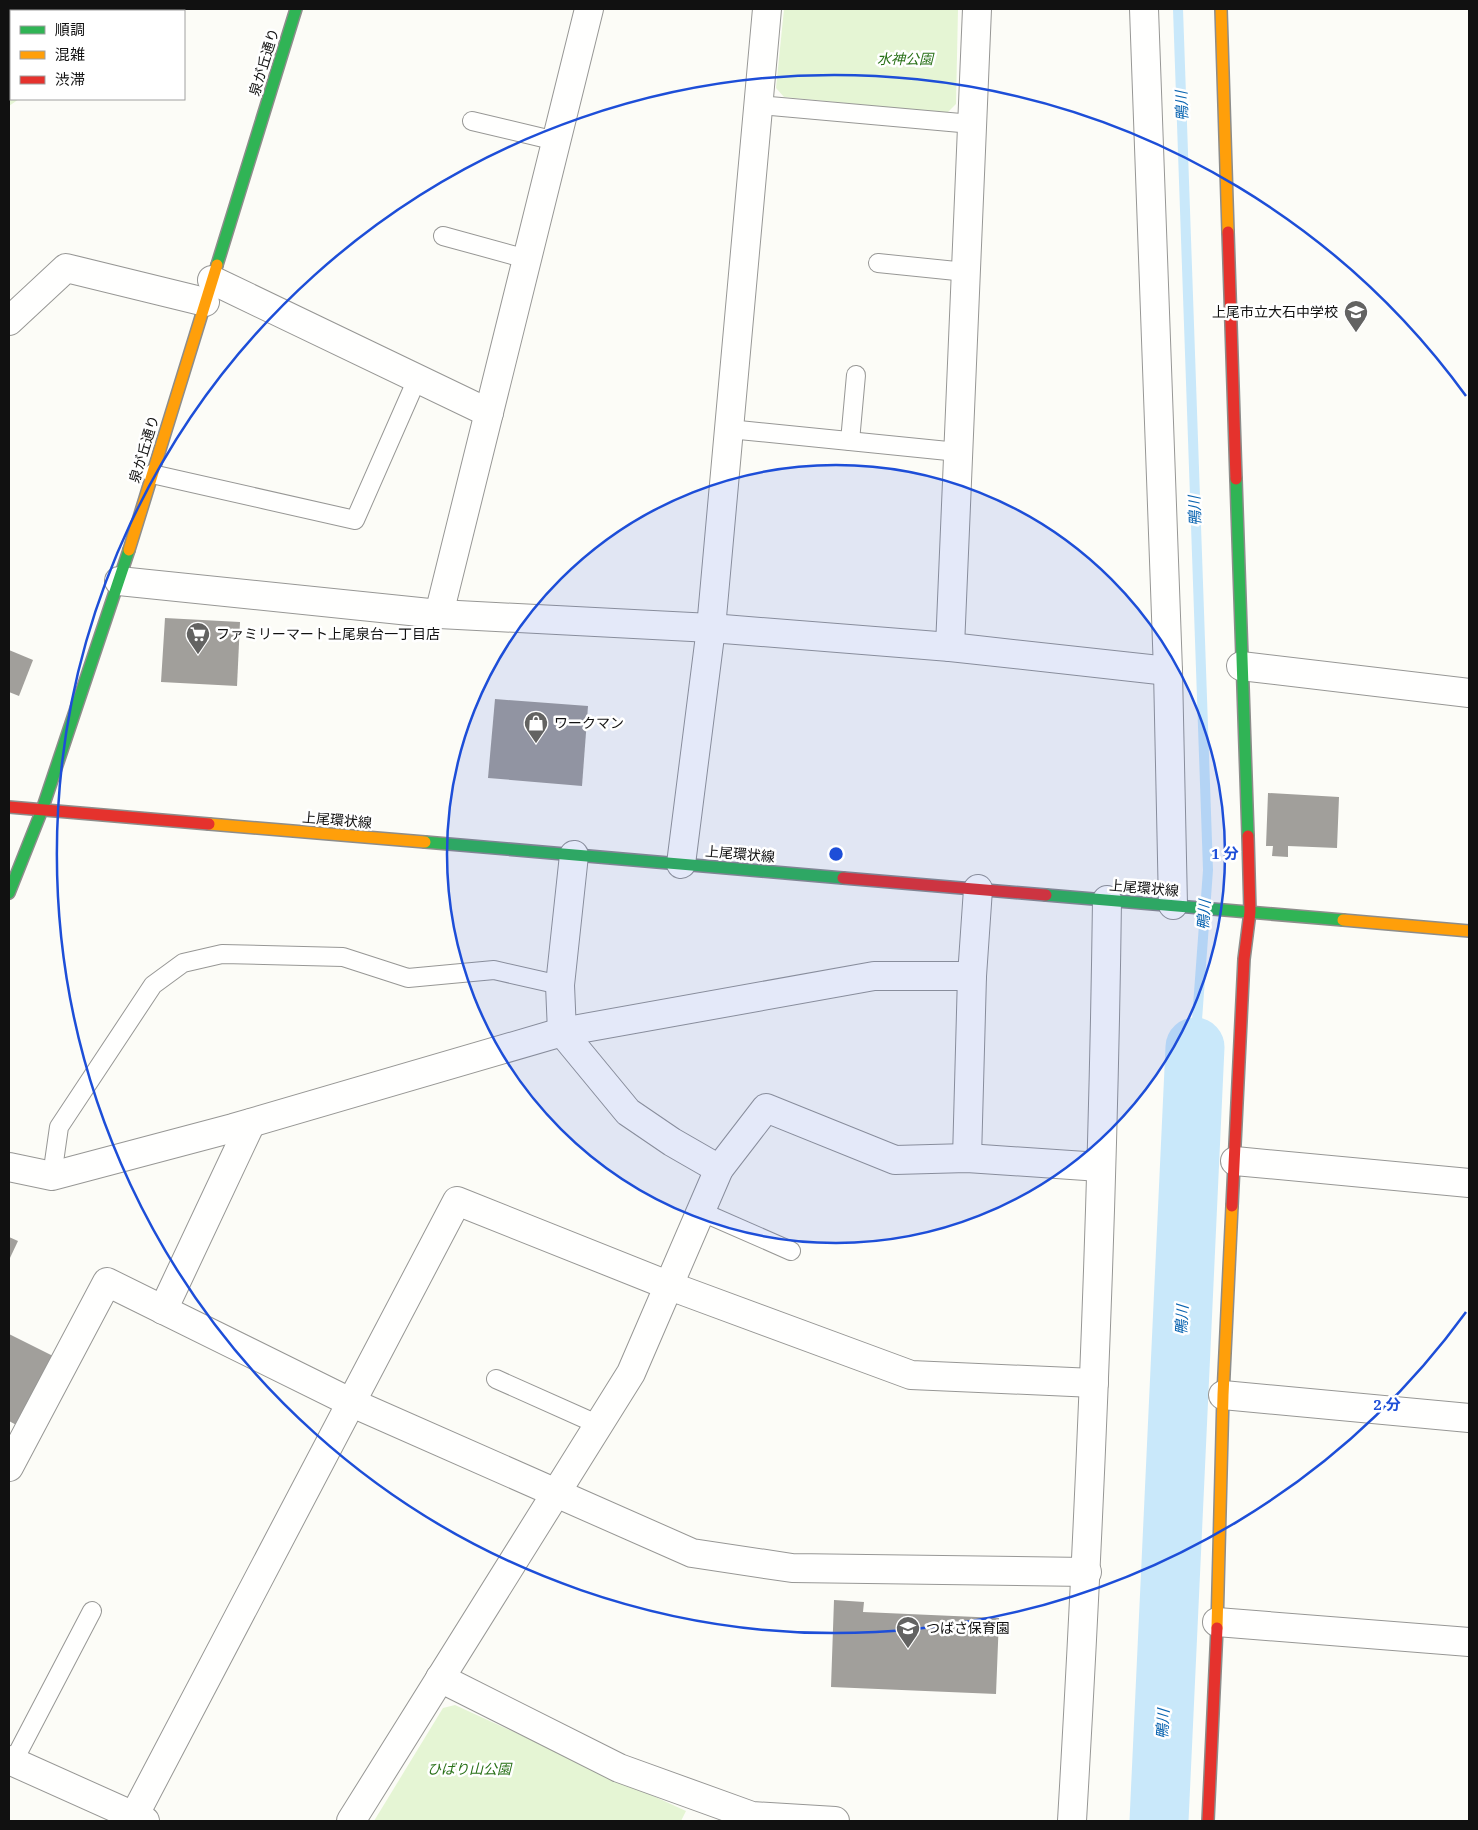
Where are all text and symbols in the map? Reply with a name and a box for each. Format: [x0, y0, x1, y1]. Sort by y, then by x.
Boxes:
legend [10, 10, 185, 100]
text: 順調 [55, 19, 85, 39]
street label: 泉が丘通り [244, 26, 283, 98]
text: 混雑 [55, 44, 85, 64]
park label: 水神公園 [877, 49, 935, 68]
text: 渋滞 [55, 69, 85, 89]
water label: 鴨川 [1170, 89, 1192, 121]
school or university icon: 上尾市立大石中学校 [1343, 299, 1369, 333]
place label: 上尾市立大石中学校 [1212, 302, 1338, 321]
street label: 泉が丘通り [124, 413, 163, 485]
water label: 鴨川 [1183, 494, 1205, 526]
supermarket icon: ファミリーマート上尾泉台一丁目店 [185, 621, 211, 655]
place label: ファミリーマート上尾泉台一丁目店 [216, 624, 440, 643]
shop icon: ワークマン [523, 710, 549, 744]
place label: ワークマン [554, 713, 624, 732]
street label: 上尾環状線 [301, 807, 373, 832]
street label: 上尾環状線 [704, 841, 776, 866]
text: 1 分 [1211, 843, 1239, 863]
centre of rings [827, 845, 845, 863]
street label: 上尾環状線 [1108, 875, 1180, 900]
water label: 鴨川 [1192, 897, 1214, 931]
water label: 鴨川 [1170, 1302, 1192, 1335]
text: 2 分 [1373, 1394, 1401, 1414]
school or university icon: つばさ保育園 [895, 1615, 921, 1649]
place label: つばさ保育園 [926, 1618, 1010, 1637]
water label: 鴨川 [1151, 1706, 1173, 1739]
park label: ひばり山公園 [427, 1759, 513, 1778]

